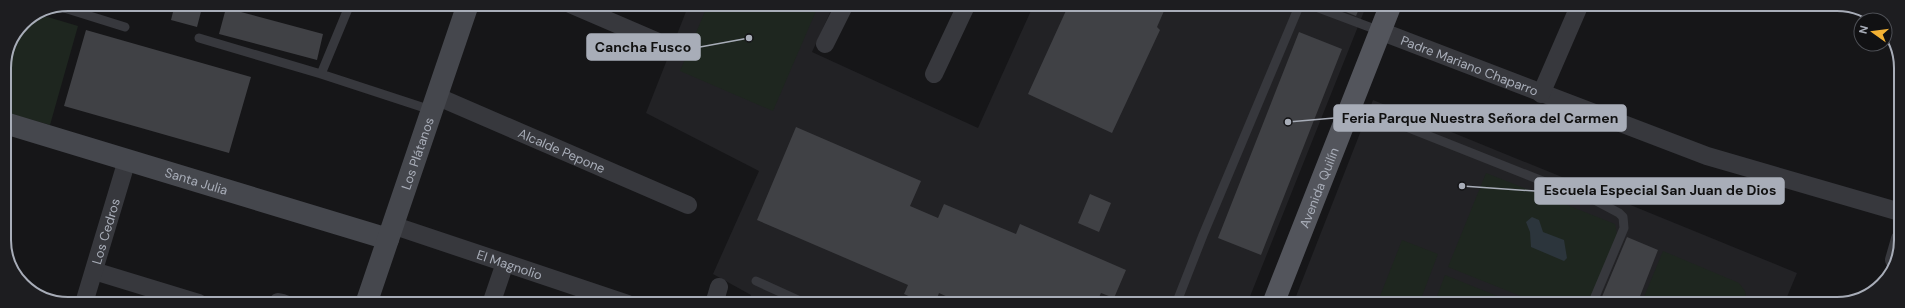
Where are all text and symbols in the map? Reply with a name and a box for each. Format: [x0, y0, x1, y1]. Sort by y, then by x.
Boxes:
north arrow [1853, 12, 1893, 52]
text: N [1856, 24, 1871, 35]
street label: Padre Mariano Chaparro [1398, 32, 1541, 100]
callout: Cancha Fusco [587, 34, 700, 60]
text: Cancha Fusco [595, 38, 691, 56]
callout: Feria Parque Nuestra Señora del Carmen [1334, 105, 1626, 131]
text: Feria Parque Nuestra Señora del Carmen [1342, 109, 1618, 127]
street label: Los Plátanos [397, 115, 438, 192]
street label: Alcalde Pepone [515, 125, 608, 177]
street label: Avenida Quilín [1296, 145, 1343, 231]
street label: Santa Julia [163, 164, 230, 199]
callout: Escuela Especial San Juan de Dios [1535, 178, 1784, 204]
text: Escuela Especial San Juan de Dios [1544, 181, 1776, 199]
street label: Los Cedros [88, 196, 124, 266]
street label: El Magnolio [475, 246, 545, 284]

